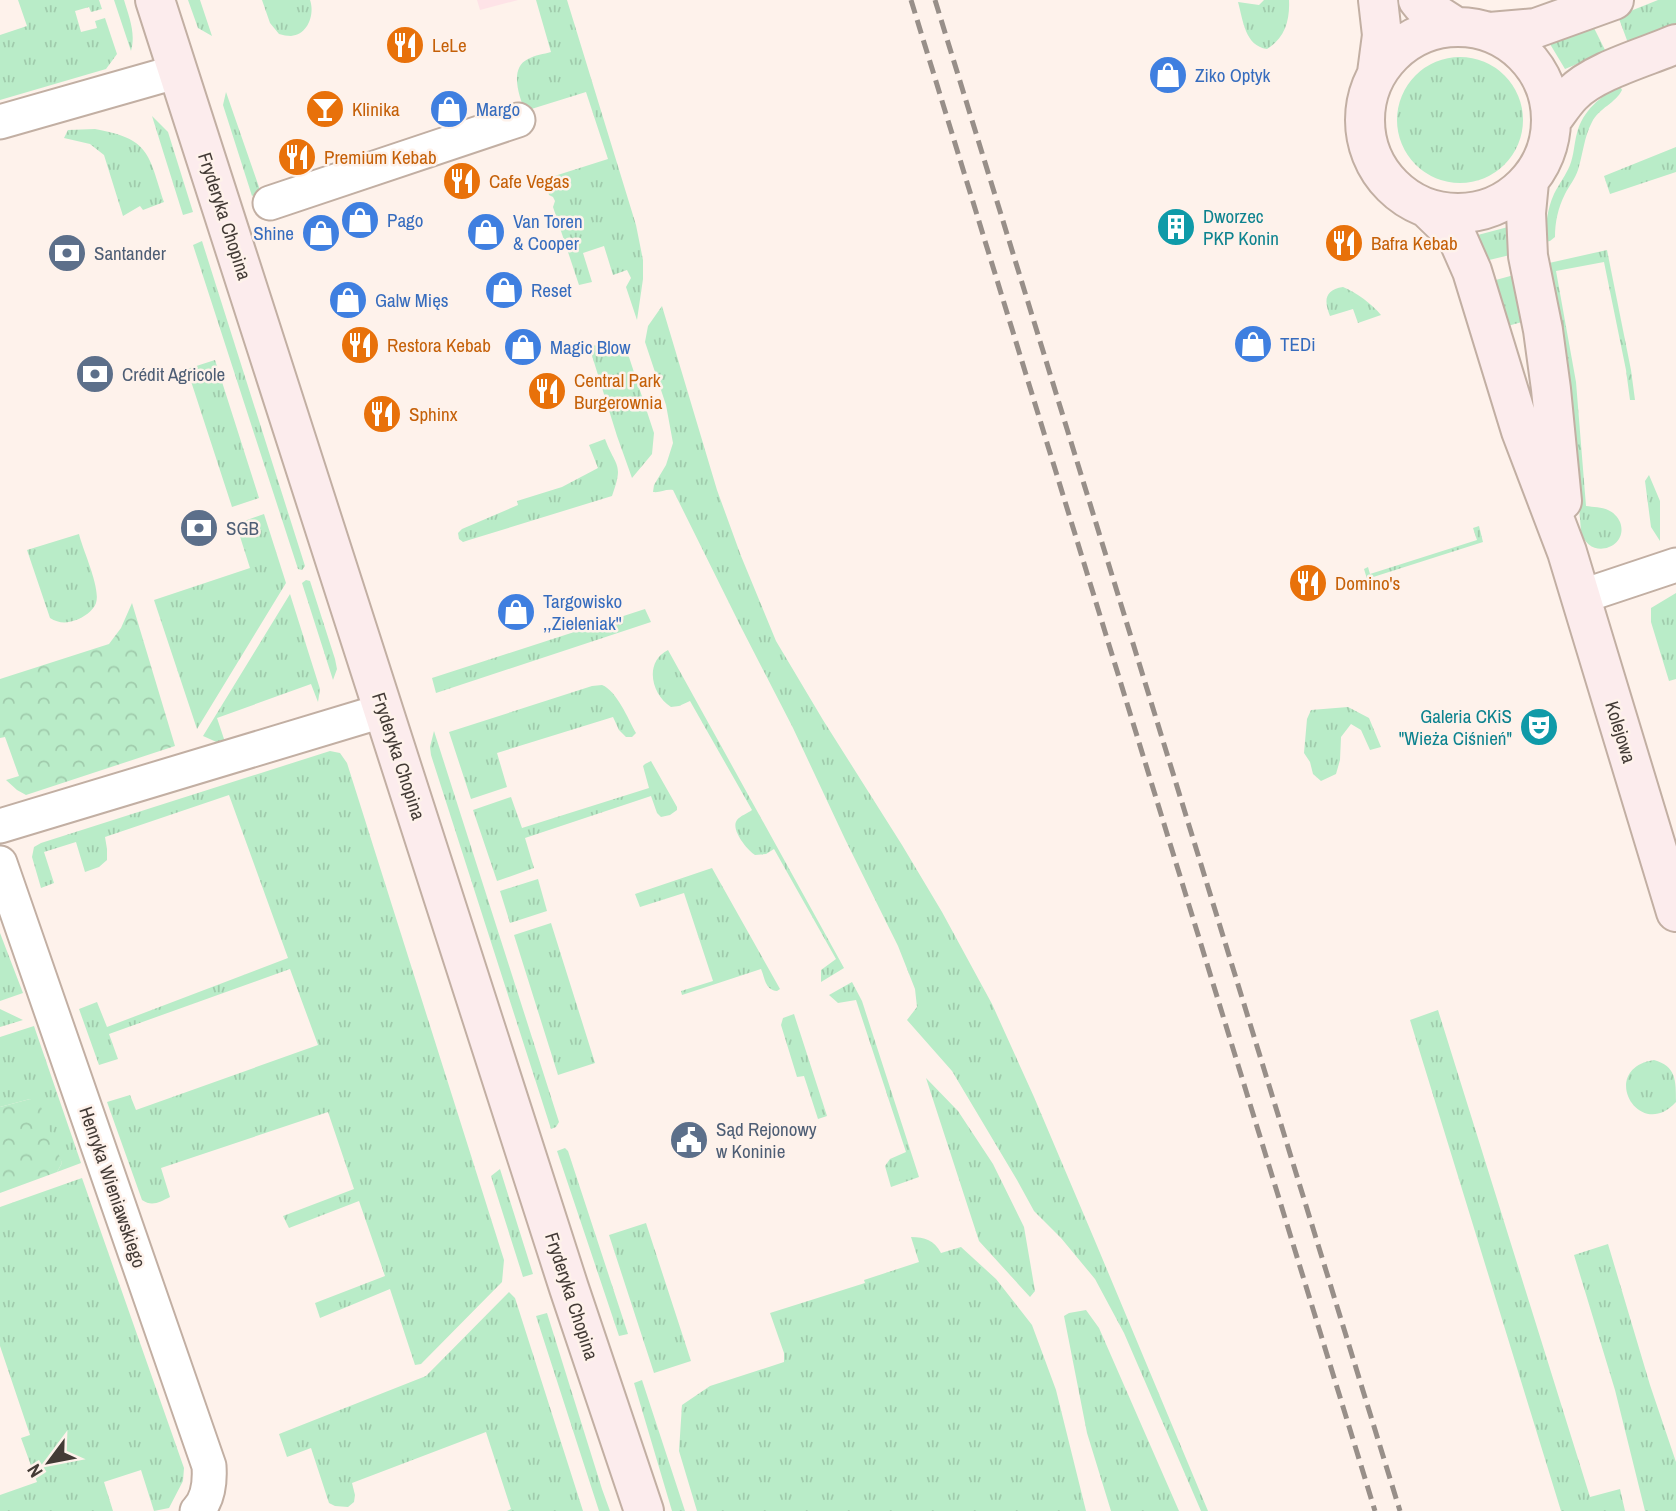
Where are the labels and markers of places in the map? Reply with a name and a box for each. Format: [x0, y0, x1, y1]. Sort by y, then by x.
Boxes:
restaurant icon: LeLe [384, 24, 426, 66]
place label: LeLe [432, 32, 467, 58]
shop icon: Ziko Optyk [1147, 54, 1189, 96]
place label: Ziko Optyk [1195, 62, 1271, 88]
bar icon: Klinika [304, 88, 346, 130]
shop icon: Margo [428, 88, 470, 130]
place label: Klinika [352, 96, 400, 122]
place label: Margo [476, 96, 520, 122]
restaurant icon: Premium Kebab [276, 136, 318, 178]
place label: Premium Kebab [324, 144, 437, 170]
restaurant icon: Cafe Vegas [441, 160, 483, 202]
place label: Cafe Vegas [489, 168, 570, 194]
shop icon: Pago [339, 199, 381, 241]
place label: Dworzec PKP Konin [1203, 203, 1279, 251]
building icon: Dworzec PKP Konin [1155, 206, 1197, 248]
place label: Pago [387, 207, 423, 233]
place label: Van Toren & Cooper [513, 208, 583, 256]
shop icon: Van Toren & Cooper [465, 211, 507, 253]
shop icon: Shine [300, 212, 342, 254]
place label: Shine [253, 220, 294, 246]
restaurant icon: Bafra Kebab [1323, 222, 1365, 264]
place label: Bafra Kebab [1371, 230, 1458, 256]
bank icon: Santander [46, 232, 88, 274]
place label: Santander [94, 240, 167, 266]
shop icon: Reset [483, 269, 525, 311]
place label: Reset [531, 277, 572, 303]
shop icon: Galw Mięs [327, 279, 369, 321]
place label: Galw Mięs [375, 287, 449, 313]
shop icon: TEDi [1232, 323, 1274, 365]
restaurant icon: Restora Kebab [339, 324, 381, 366]
shop icon: Magic Blow [502, 326, 544, 368]
place label: TEDi [1280, 331, 1316, 357]
place label: Restora Kebab [387, 332, 491, 358]
place label: Magic Blow [550, 334, 631, 360]
bank icon: Crédit Agricole [74, 353, 116, 395]
place label: Crédit Agricole [122, 361, 225, 387]
place label: Central Park Burgerownia [574, 367, 663, 415]
restaurant icon: Central Park Burgerownia [526, 370, 568, 412]
restaurant icon: Sphinx [361, 393, 403, 435]
place label: Sphinx [409, 401, 458, 427]
bank icon: SGB [178, 507, 220, 549]
place label: SGB [226, 515, 259, 541]
restaurant icon: Domino's [1287, 562, 1329, 604]
place label: Domino's [1335, 570, 1401, 596]
place label: Targowisko ,,Zieleniak'' [543, 588, 622, 636]
shop icon: Targowisko ,,Zieleniak'' [495, 591, 537, 633]
place label: Galeria CKiS "Wieża Ciśnień" [1399, 703, 1512, 751]
theatre icon: Galeria CKiS "Wieża Ciśnień" [1518, 706, 1560, 748]
place label: Sąd Rejonowy w Koninie [716, 1116, 817, 1164]
public building icon: Sąd Rejonowy w Koninie [668, 1119, 710, 1161]

